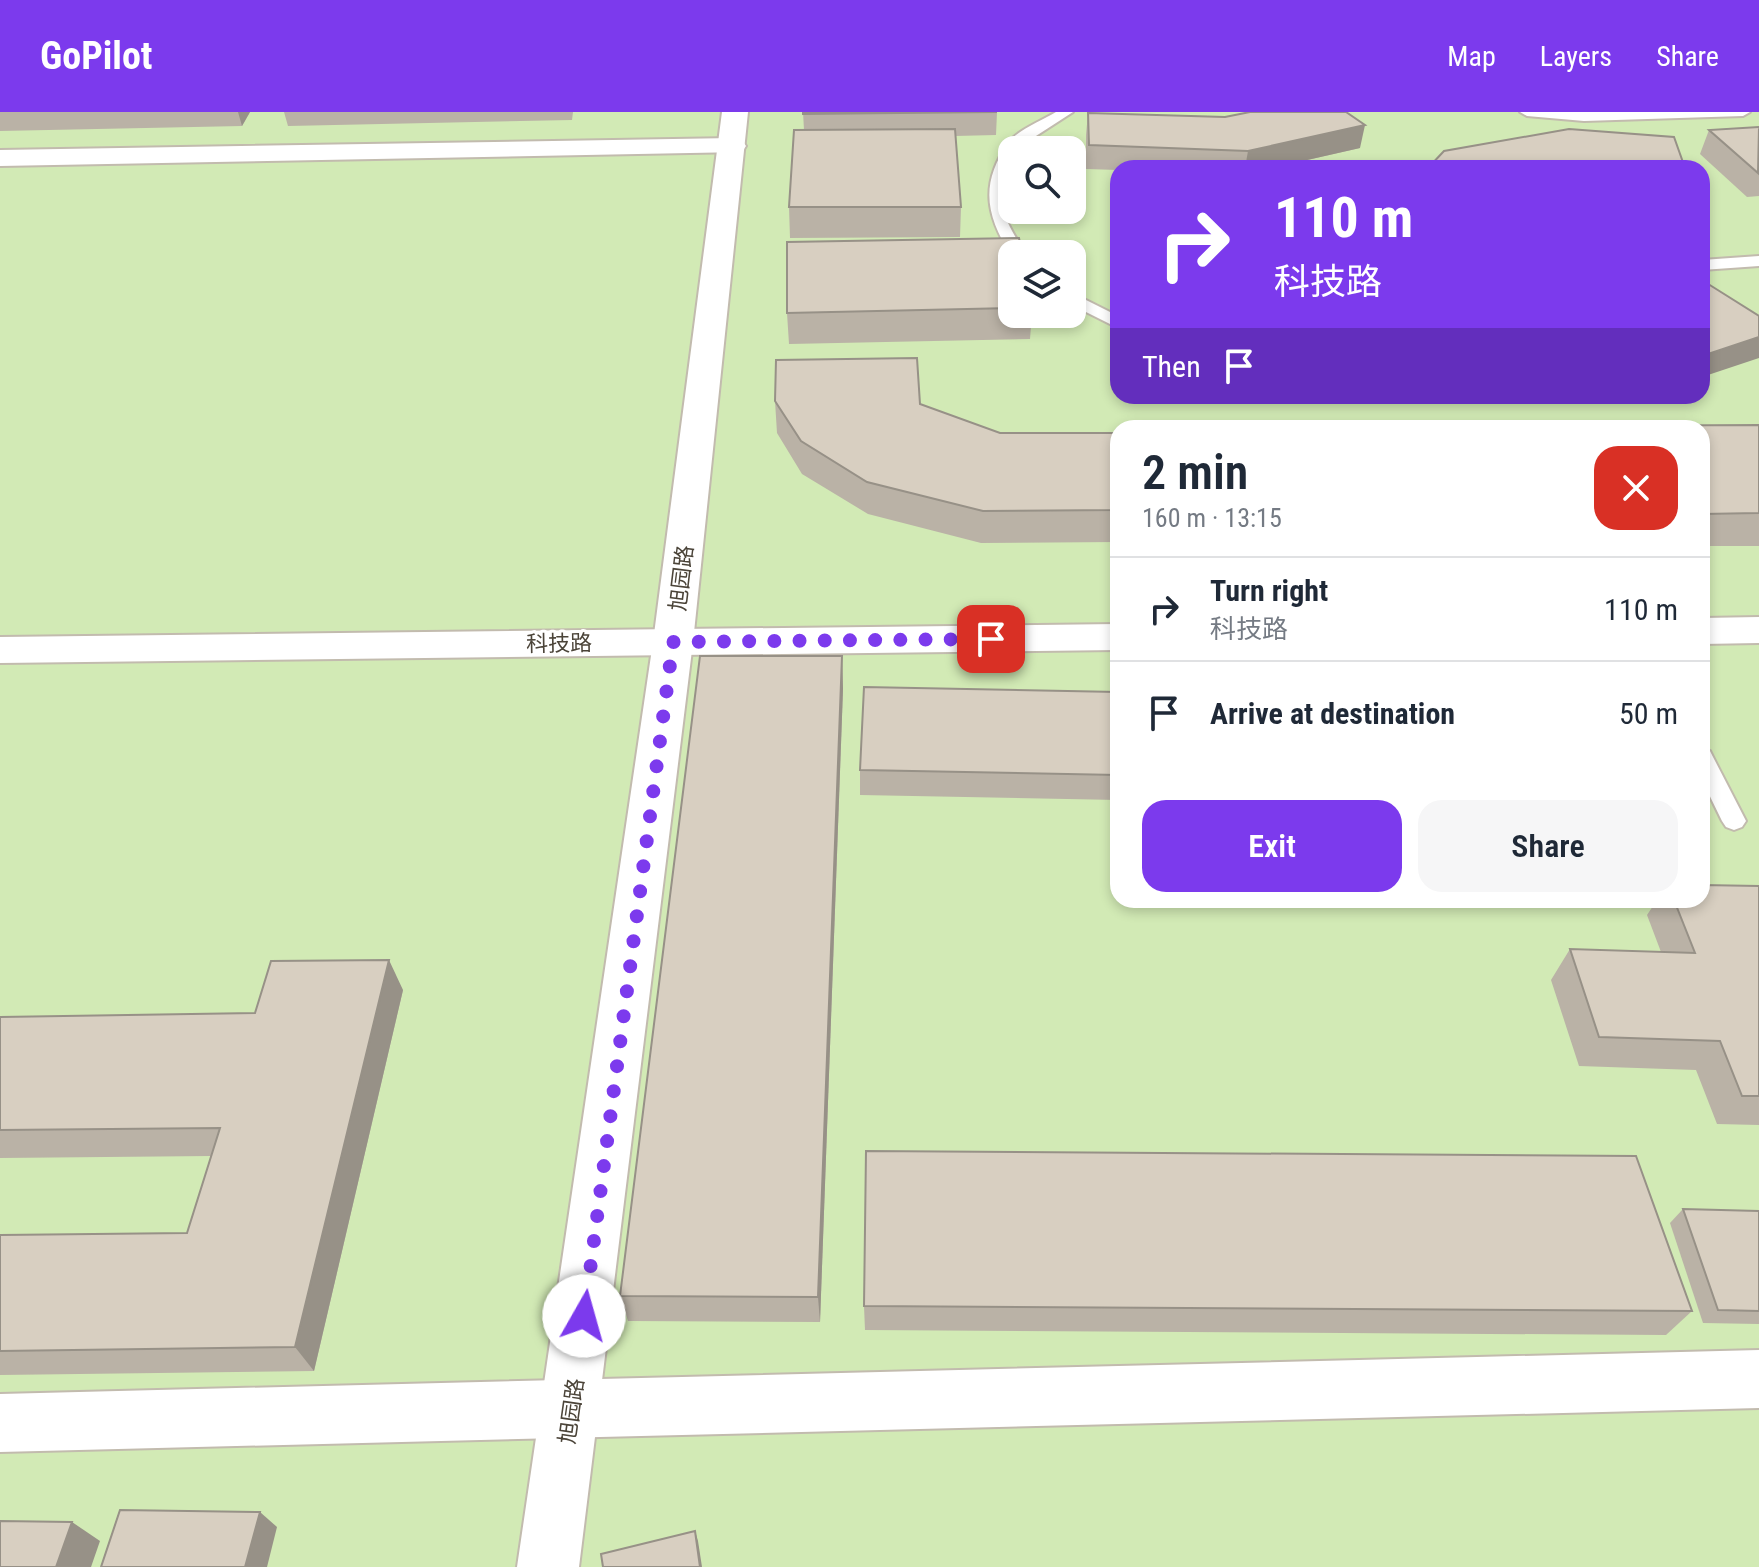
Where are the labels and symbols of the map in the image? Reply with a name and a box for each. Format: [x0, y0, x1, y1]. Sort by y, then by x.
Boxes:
street label: 旭园路 [665, 544, 698, 612]
pin [957, 605, 1025, 673]
street label: 科技路 [526, 630, 592, 657]
position arrow [542, 1274, 626, 1358]
street label: 旭园路 [555, 1377, 588, 1445]

